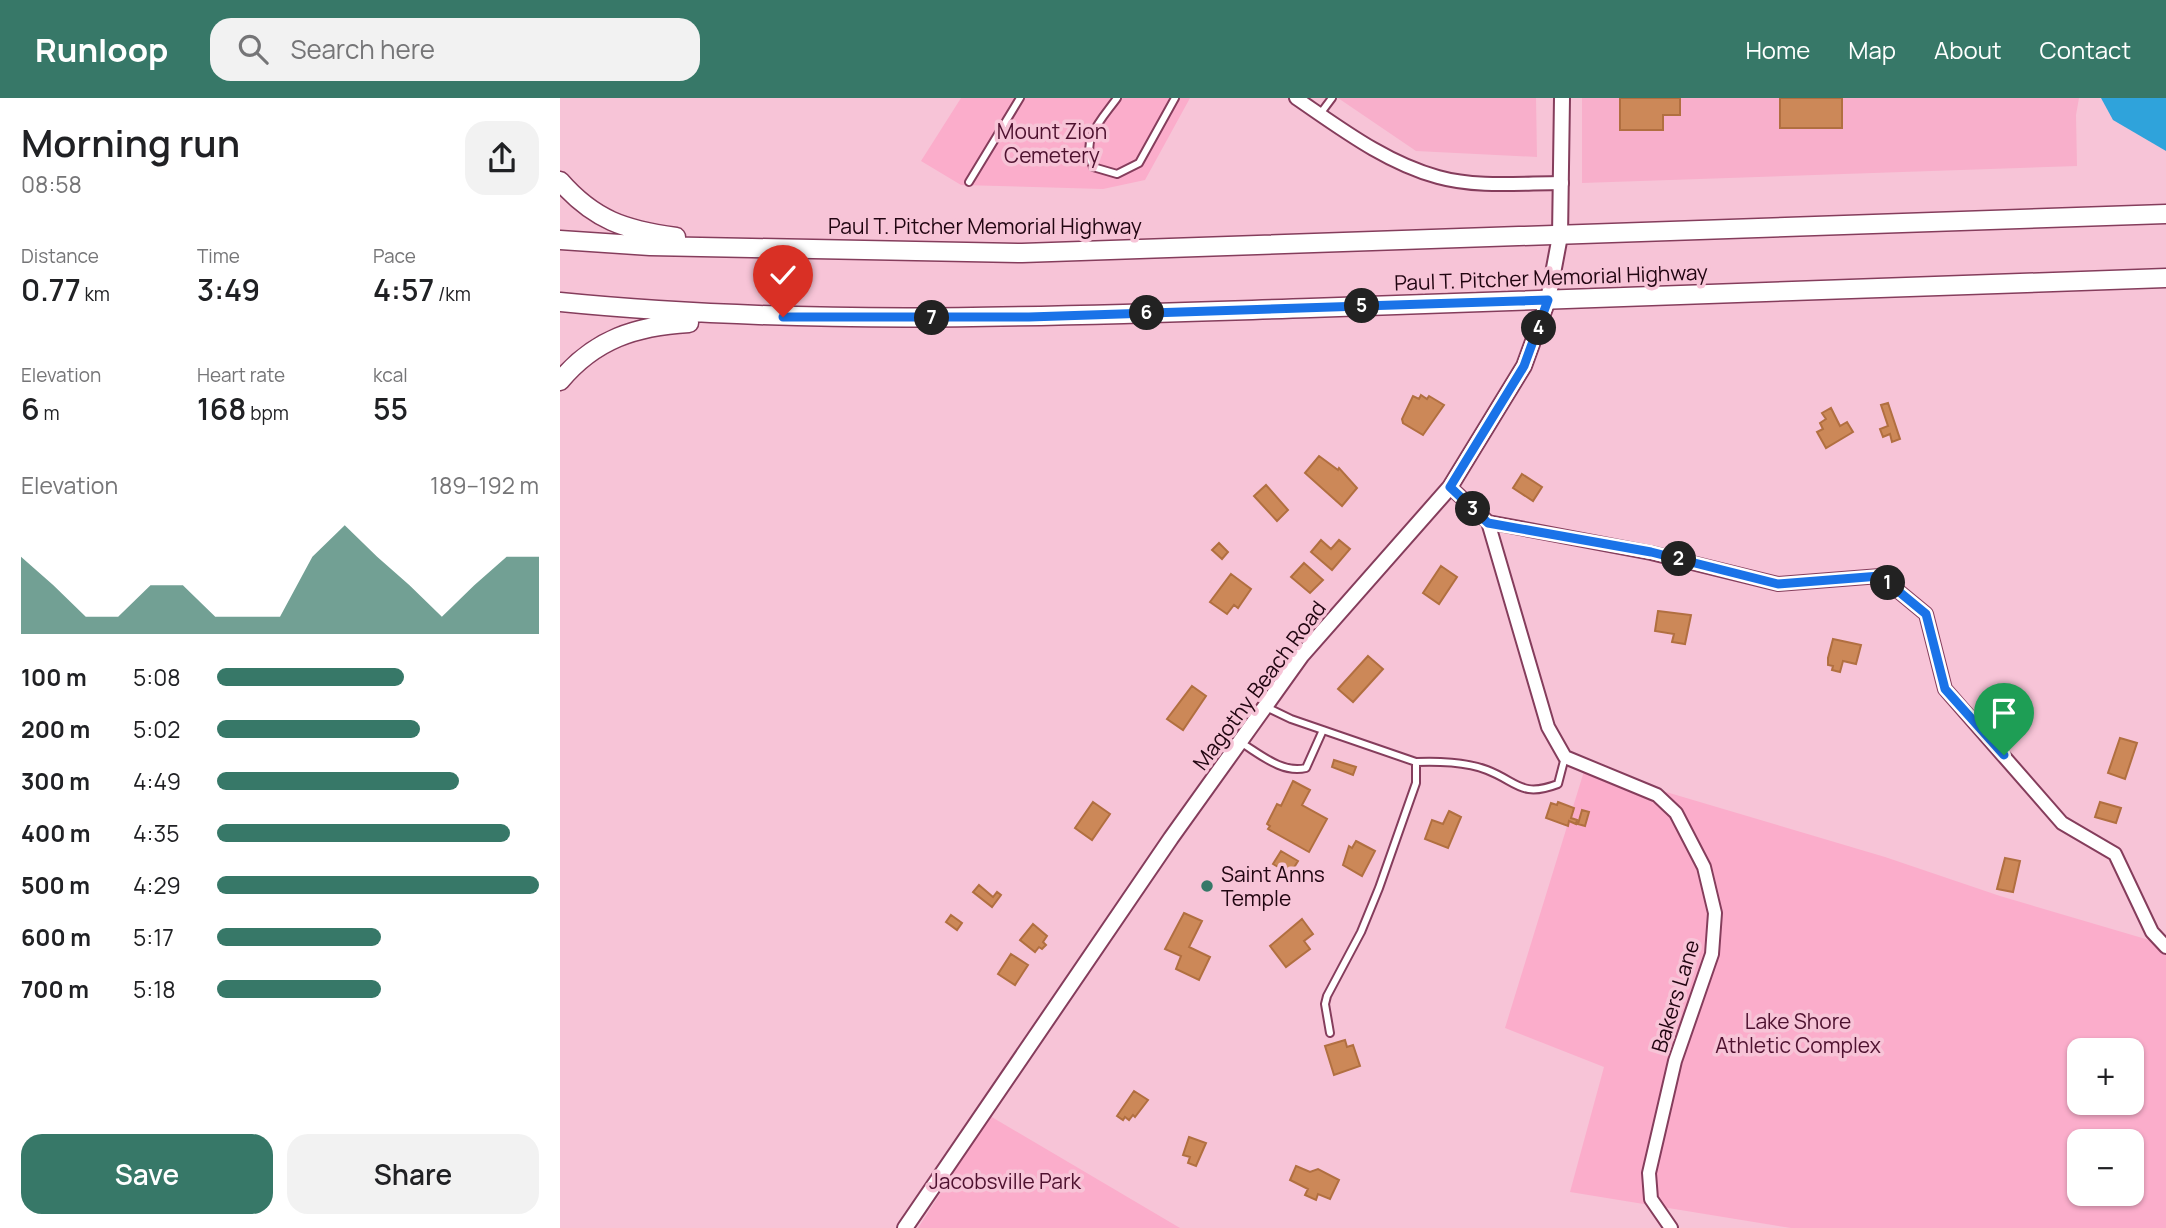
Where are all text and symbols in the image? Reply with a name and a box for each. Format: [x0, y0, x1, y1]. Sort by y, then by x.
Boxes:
search box [210, 18, 700, 81]
text: Runloop [35, 27, 168, 72]
icon: search [234, 30, 272, 68]
text: Search here [290, 31, 435, 67]
text: Home [1745, 33, 1810, 66]
text: Map [1848, 33, 1896, 66]
text: About [1934, 33, 2002, 66]
text: Contact [2040, 33, 2131, 66]
text: Morning run [21, 116, 240, 168]
park label: Mount Zion Cemetery [997, 117, 1107, 169]
button: share [465, 121, 539, 195]
text: 08:58 [21, 168, 82, 200]
street label: Paul T. Pitcher Memorial Highway [828, 212, 1142, 240]
text: Distance [21, 243, 99, 269]
text: Time [197, 243, 240, 269]
text: Pace [373, 243, 416, 269]
pin [753, 245, 813, 317]
icon: check [764, 256, 802, 294]
street label: Paul T. Pitcher Memorial Highway [1394, 258, 1708, 296]
text: 0.77 [21, 269, 81, 310]
text: 3:49 [197, 269, 260, 310]
text: 4:57 [373, 269, 434, 310]
text: km [81, 281, 110, 307]
text: /km [434, 281, 471, 307]
pin: 5 [1344, 288, 1380, 324]
text: 5 [1356, 292, 1367, 318]
pin: 6 [1130, 296, 1164, 330]
text: 6 [1141, 299, 1152, 325]
pin: 7 [914, 300, 950, 336]
text: 7 [926, 304, 937, 330]
pin: 4 [1522, 310, 1556, 345]
text: 4 [1533, 314, 1544, 340]
text: Elevation [21, 362, 101, 388]
text: Heart rate [197, 362, 285, 388]
text: kcal [373, 362, 408, 388]
text: 6 [21, 388, 40, 429]
text: 168 [197, 388, 246, 429]
text: 55 [373, 388, 408, 429]
text: m [40, 400, 60, 426]
text: bpm [246, 400, 289, 426]
text: Elevation [21, 469, 118, 501]
text: 189–192 m [430, 469, 539, 501]
pin: 3 [1455, 492, 1490, 526]
text: 3 [1467, 495, 1478, 521]
pin: 2 [1662, 542, 1696, 576]
text: 2 [1673, 545, 1684, 571]
pin: 1 [1870, 566, 1906, 601]
text: 1 [1883, 569, 1892, 595]
street label: Magothy Beach Road [1186, 595, 1332, 775]
text: 100 m [21, 661, 87, 693]
text: 5:08 [133, 661, 181, 693]
pin [1974, 683, 2034, 755]
icon: arrive [1985, 694, 2023, 732]
text: 200 m [21, 713, 90, 745]
text: 5:02 [133, 713, 180, 745]
text: 300 m [21, 765, 90, 797]
text: 4:49 [133, 765, 181, 797]
text: 400 m [21, 817, 91, 849]
text: 4:35 [133, 817, 179, 849]
place label: Saint Anns Temple [1221, 860, 1325, 912]
text: 500 m [21, 869, 90, 901]
text: 4:29 [133, 869, 181, 901]
marker: Saint Anns Temple [1199, 878, 1215, 894]
text: 600 m [21, 921, 91, 953]
text: 5:17 [133, 921, 174, 953]
street label: Bakers Lane [1645, 936, 1705, 1056]
text: 700 m [21, 973, 89, 1005]
text: 5:18 [133, 973, 175, 1005]
park label: Lake Shore Athletic Complex [1715, 1007, 1881, 1059]
map controls [2067, 1038, 2144, 1206]
button: + [2067, 1038, 2144, 1115]
button: − [2067, 1129, 2144, 1206]
button: Save [21, 1134, 273, 1214]
button: Share [287, 1134, 539, 1214]
park label: Jacobsville Park [929, 1167, 1081, 1195]

